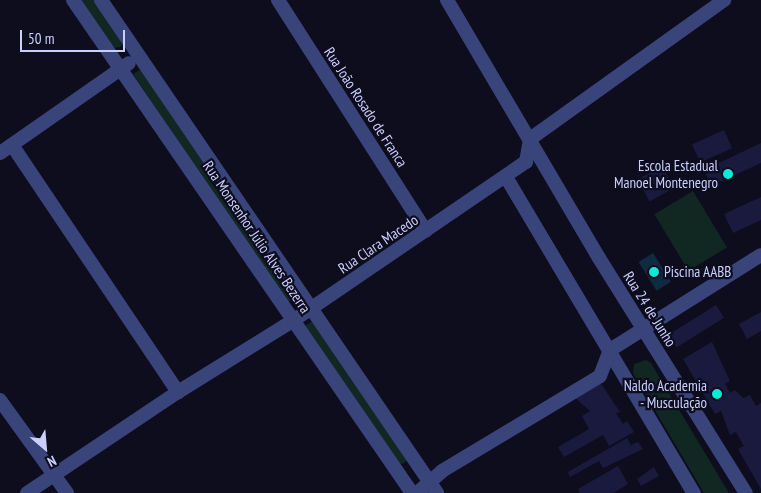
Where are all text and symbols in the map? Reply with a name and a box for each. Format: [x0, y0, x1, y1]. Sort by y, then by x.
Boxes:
scale bar [22, 20, 128, 52]
text: 50 m [28, 29, 54, 48]
street label: Rua João Rosado de Franca [321, 44, 411, 170]
place label: Escola Estadual Manoel Montenegro [614, 156, 718, 191]
street label: Rua Monsenhor Júlio Alves Bezerra [199, 157, 315, 317]
marker: Escola Estadual Manoel Montenegro [722, 168, 734, 180]
street label: Rua Clara Macedo [335, 211, 421, 277]
place label: Piscina AABB [664, 263, 732, 281]
marker: Piscina AABB [648, 266, 660, 278]
street label: Rua 24 de Junho [620, 268, 680, 350]
place label: Naldo Academia - Musculação [623, 376, 707, 411]
marker: Naldo Academia - Musculação [711, 388, 723, 400]
north arrow [20, 423, 70, 473]
text: N [44, 452, 59, 471]

